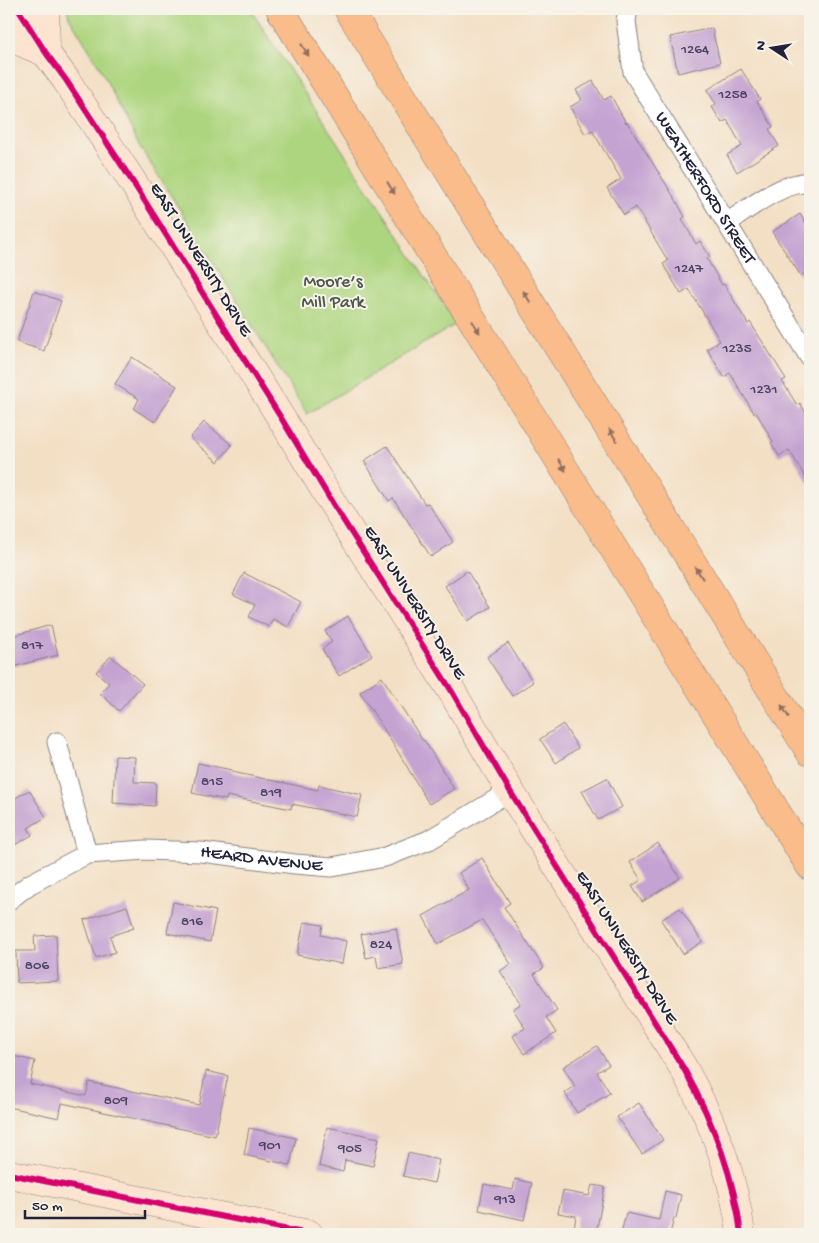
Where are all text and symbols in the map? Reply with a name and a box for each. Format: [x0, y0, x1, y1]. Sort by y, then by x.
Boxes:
north arrow [746, 22, 796, 72]
text: N [752, 40, 771, 52]
house number: 1264 [680, 41, 709, 59]
one-way arrow [301, 44, 310, 57]
house number: 1258 [717, 86, 748, 104]
street label: WEATHERFORD STREET [650, 108, 760, 269]
street label: EAST UNIVERSITY DRIVE [144, 179, 256, 341]
one-way arrow [386, 182, 396, 195]
house number: 1247 [674, 260, 704, 278]
park label: Moore’s Mill Park [302, 272, 366, 314]
one-way arrow [523, 290, 532, 303]
one-way arrow [472, 320, 481, 333]
house number: 1235 [721, 340, 752, 358]
house number: 1231 [749, 381, 778, 399]
one-way arrow [608, 428, 618, 441]
one-way arrow [557, 458, 567, 471]
street label: EAST UNIVERSITY DRIVE [358, 522, 470, 684]
one-way arrow [694, 566, 703, 579]
house number: 817 [21, 637, 44, 655]
one-way arrow [780, 704, 789, 717]
house number: 815 [201, 773, 223, 791]
house number: 819 [260, 784, 282, 802]
street label: HEARD AVENUE [199, 842, 324, 877]
street label: EAST UNIVERSITY DRIVE [570, 867, 682, 1029]
house number: 816 [181, 913, 203, 931]
house number: 824 [370, 936, 392, 954]
house number: 806 [25, 957, 50, 975]
house number: 809 [104, 1092, 129, 1110]
house number: 901 [258, 1137, 281, 1155]
house number: 905 [337, 1140, 362, 1158]
scale bar [25, 1188, 145, 1220]
house number: 913 [493, 1191, 516, 1209]
text: 50 m [32, 1198, 63, 1216]

